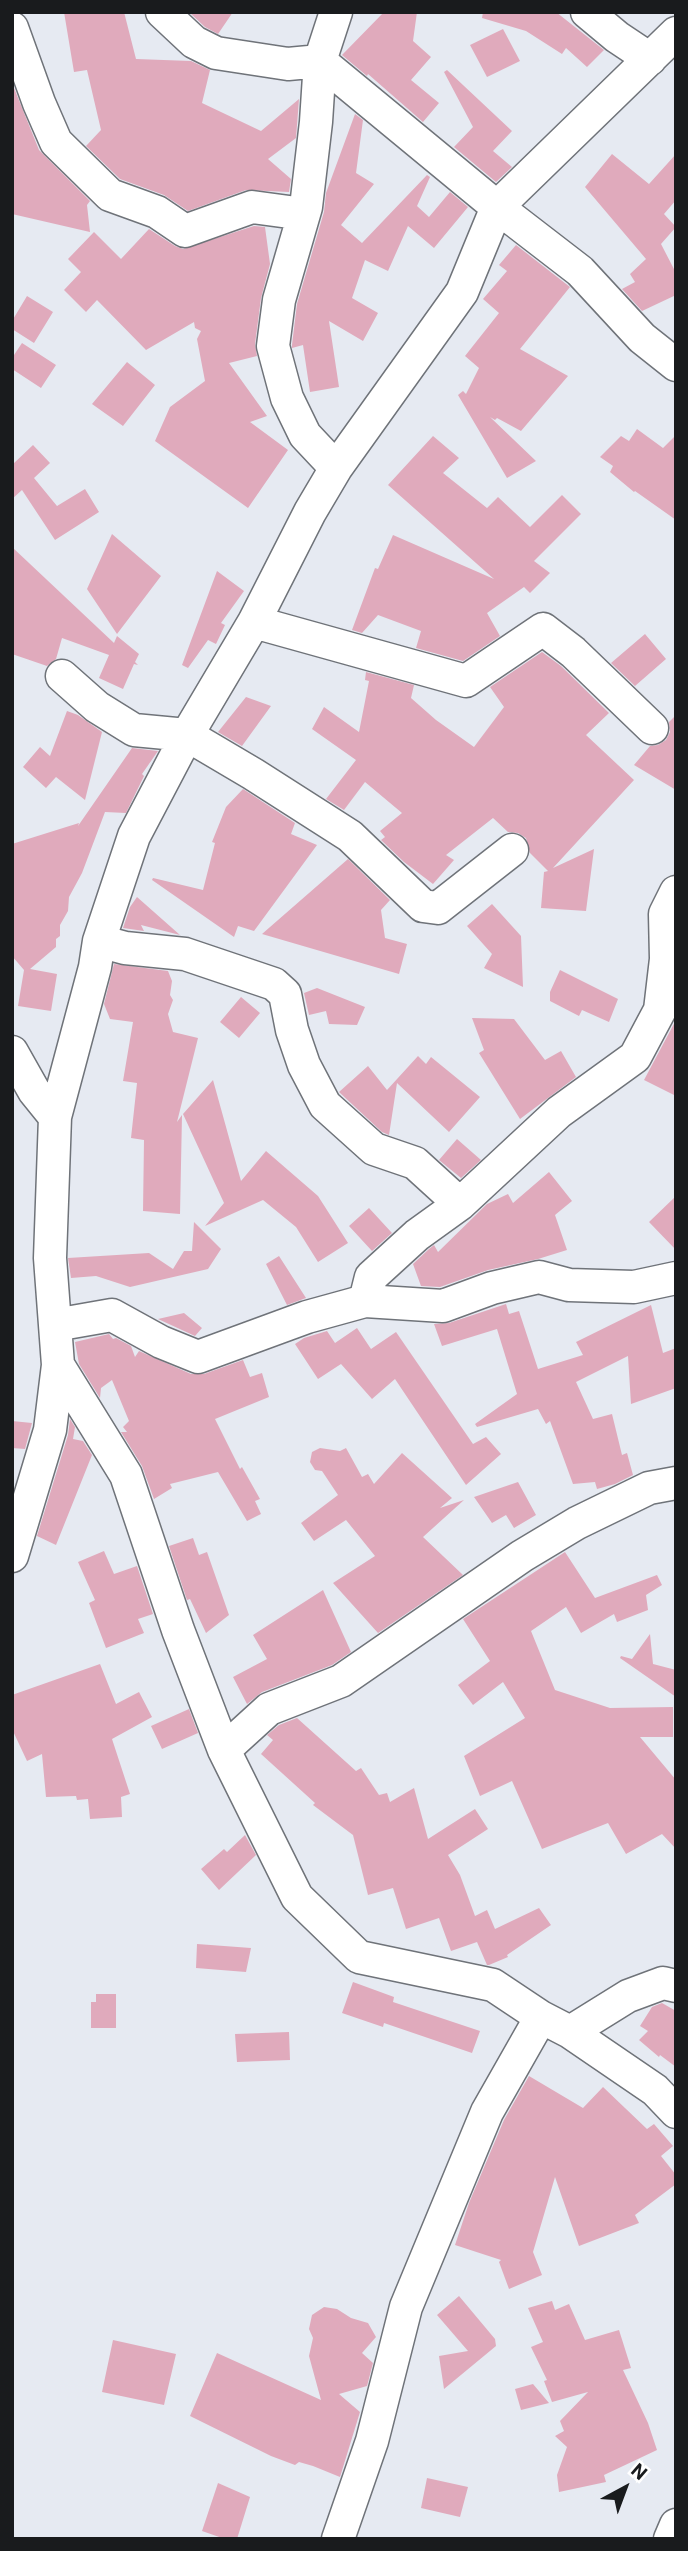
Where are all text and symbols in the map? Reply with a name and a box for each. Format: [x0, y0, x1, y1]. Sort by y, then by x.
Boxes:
north arrow [590, 2453, 660, 2523]
text: N [627, 2459, 652, 2485]

